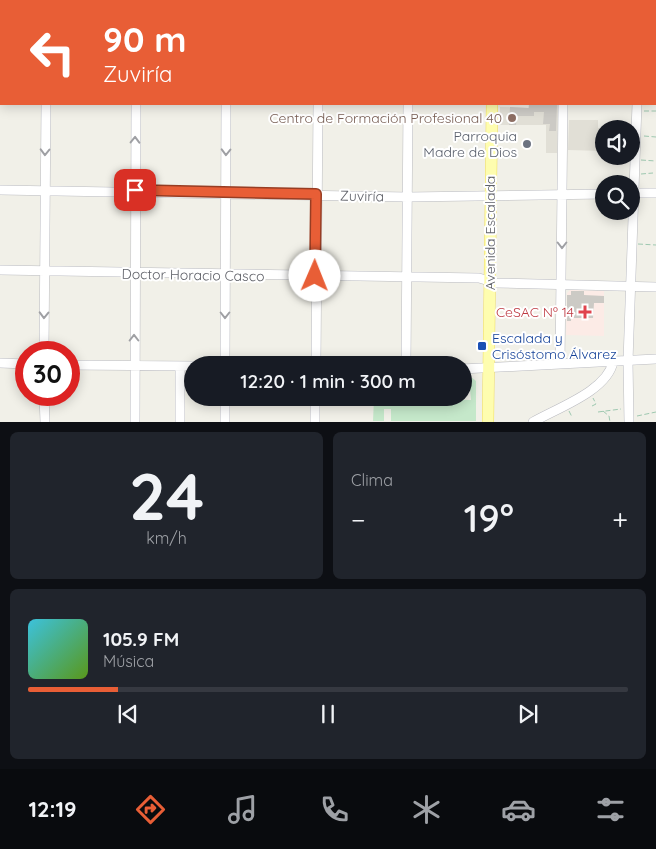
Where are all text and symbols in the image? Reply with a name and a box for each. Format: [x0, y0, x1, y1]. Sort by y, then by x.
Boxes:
text: 90 m [103, 17, 186, 61]
icon: left [20, 20, 85, 85]
text: Zuviría [103, 60, 172, 88]
place label: Centro de Formación Profesional 40 [269, 109, 502, 127]
marker: Centro de Formación Profesional 40 [506, 112, 518, 124]
map controls [595, 120, 640, 220]
button: sound [595, 120, 640, 165]
place label: Parroquia Madre de Dios [423, 127, 517, 161]
one-way arrow [130, 136, 140, 144]
marker: Parroquia Madre de Dios [521, 138, 533, 150]
one-way arrow [40, 149, 50, 157]
one-way arrow [221, 149, 231, 157]
pin [114, 169, 156, 211]
button: search [595, 175, 640, 220]
icon: arrive [121, 176, 149, 204]
street label: Avenida Escalada [481, 176, 499, 290]
street label: Zuviría [340, 187, 384, 205]
one-way arrow [557, 242, 567, 249]
position arrow [288, 249, 340, 301]
street label: Doctor Horacio Casco [121, 265, 265, 285]
place label: CeSAC Nº 14 [496, 303, 574, 321]
marker: CeSAC Nº 14 [578, 305, 592, 319]
one-way arrow [39, 312, 49, 319]
one-way arrow [220, 312, 230, 319]
place label: Escalada y Crisóstomo Álvarez [492, 329, 617, 363]
one-way arrow [129, 334, 139, 342]
marker: Escalada y Crisóstomo Álvarez [476, 340, 488, 352]
speed limit sign: 30 [15, 341, 80, 406]
text: 12:20 · 1 min · 300 m [240, 369, 416, 393]
text: 24 [129, 455, 204, 536]
text: Clima [351, 470, 393, 490]
text: 19° [464, 494, 514, 542]
text: − [351, 502, 366, 537]
text: + [612, 502, 628, 537]
text: km/h [146, 528, 187, 548]
text: 105.9 FM [103, 627, 179, 651]
text: Música [103, 651, 154, 671]
icon: previous [114, 700, 142, 728]
icon: pause [314, 700, 342, 728]
icon: next [514, 700, 542, 728]
icon: directions [133, 792, 168, 827]
icon: music [225, 792, 260, 827]
icon: phone [317, 792, 352, 827]
icon: climate [409, 792, 444, 827]
icon: car [501, 792, 536, 827]
icon: filters [593, 792, 628, 827]
text: 12:19 [28, 795, 77, 823]

